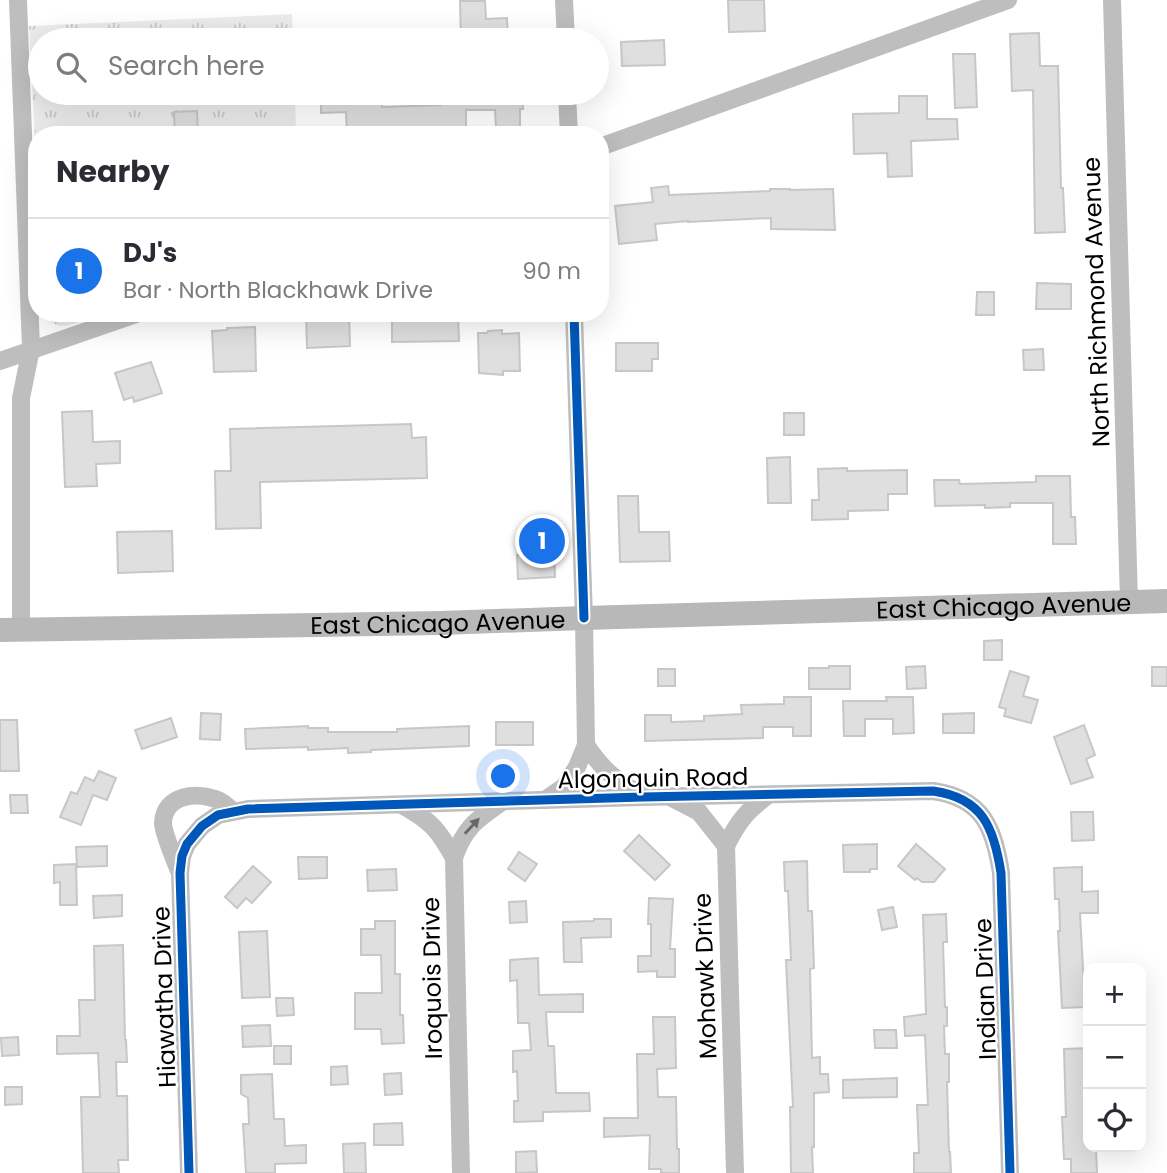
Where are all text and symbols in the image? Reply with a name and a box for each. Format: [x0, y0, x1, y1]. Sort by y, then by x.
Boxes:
search box [28, 28, 609, 105]
icon: search [52, 48, 90, 86]
text: Search here [108, 48, 265, 84]
text: Nearby [56, 150, 170, 193]
street label: North Richmond Avenue [1074, 156, 1118, 448]
text: DJ's [123, 235, 177, 271]
text: 1 [75, 255, 83, 287]
text: 90 m [522, 255, 581, 287]
text: Bar · North Blackhawk Drive [123, 274, 433, 306]
pin: 1 [519, 515, 565, 567]
street label: East Chicago Avenue [876, 586, 1132, 626]
street label: East Chicago Avenue [310, 602, 566, 642]
your location [486, 759, 520, 793]
street label: Algonquin Road [557, 760, 749, 796]
one-way arrow [464, 817, 480, 835]
street label: Mohawk Drive [686, 892, 724, 1060]
street label: Iroquois Drive [414, 897, 450, 1059]
street label: Hiawatha Drive [144, 906, 184, 1088]
street label: Indian Drive [966, 918, 1004, 1060]
map controls [1083, 963, 1146, 1152]
button: + [1083, 963, 1146, 1026]
button: − [1083, 1026, 1146, 1089]
button: locate [1083, 1089, 1146, 1152]

